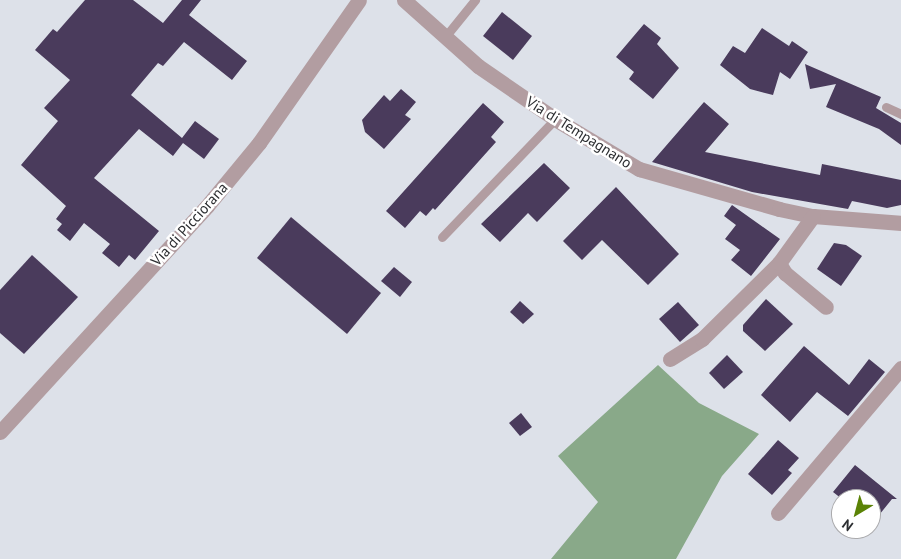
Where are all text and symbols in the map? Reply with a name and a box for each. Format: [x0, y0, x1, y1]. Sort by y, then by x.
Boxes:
street label: Via di Tempagnano [523, 92, 635, 172]
street label: Via di Picciorana [147, 179, 231, 269]
north arrow [831, 489, 881, 539]
text: N [838, 515, 857, 535]

